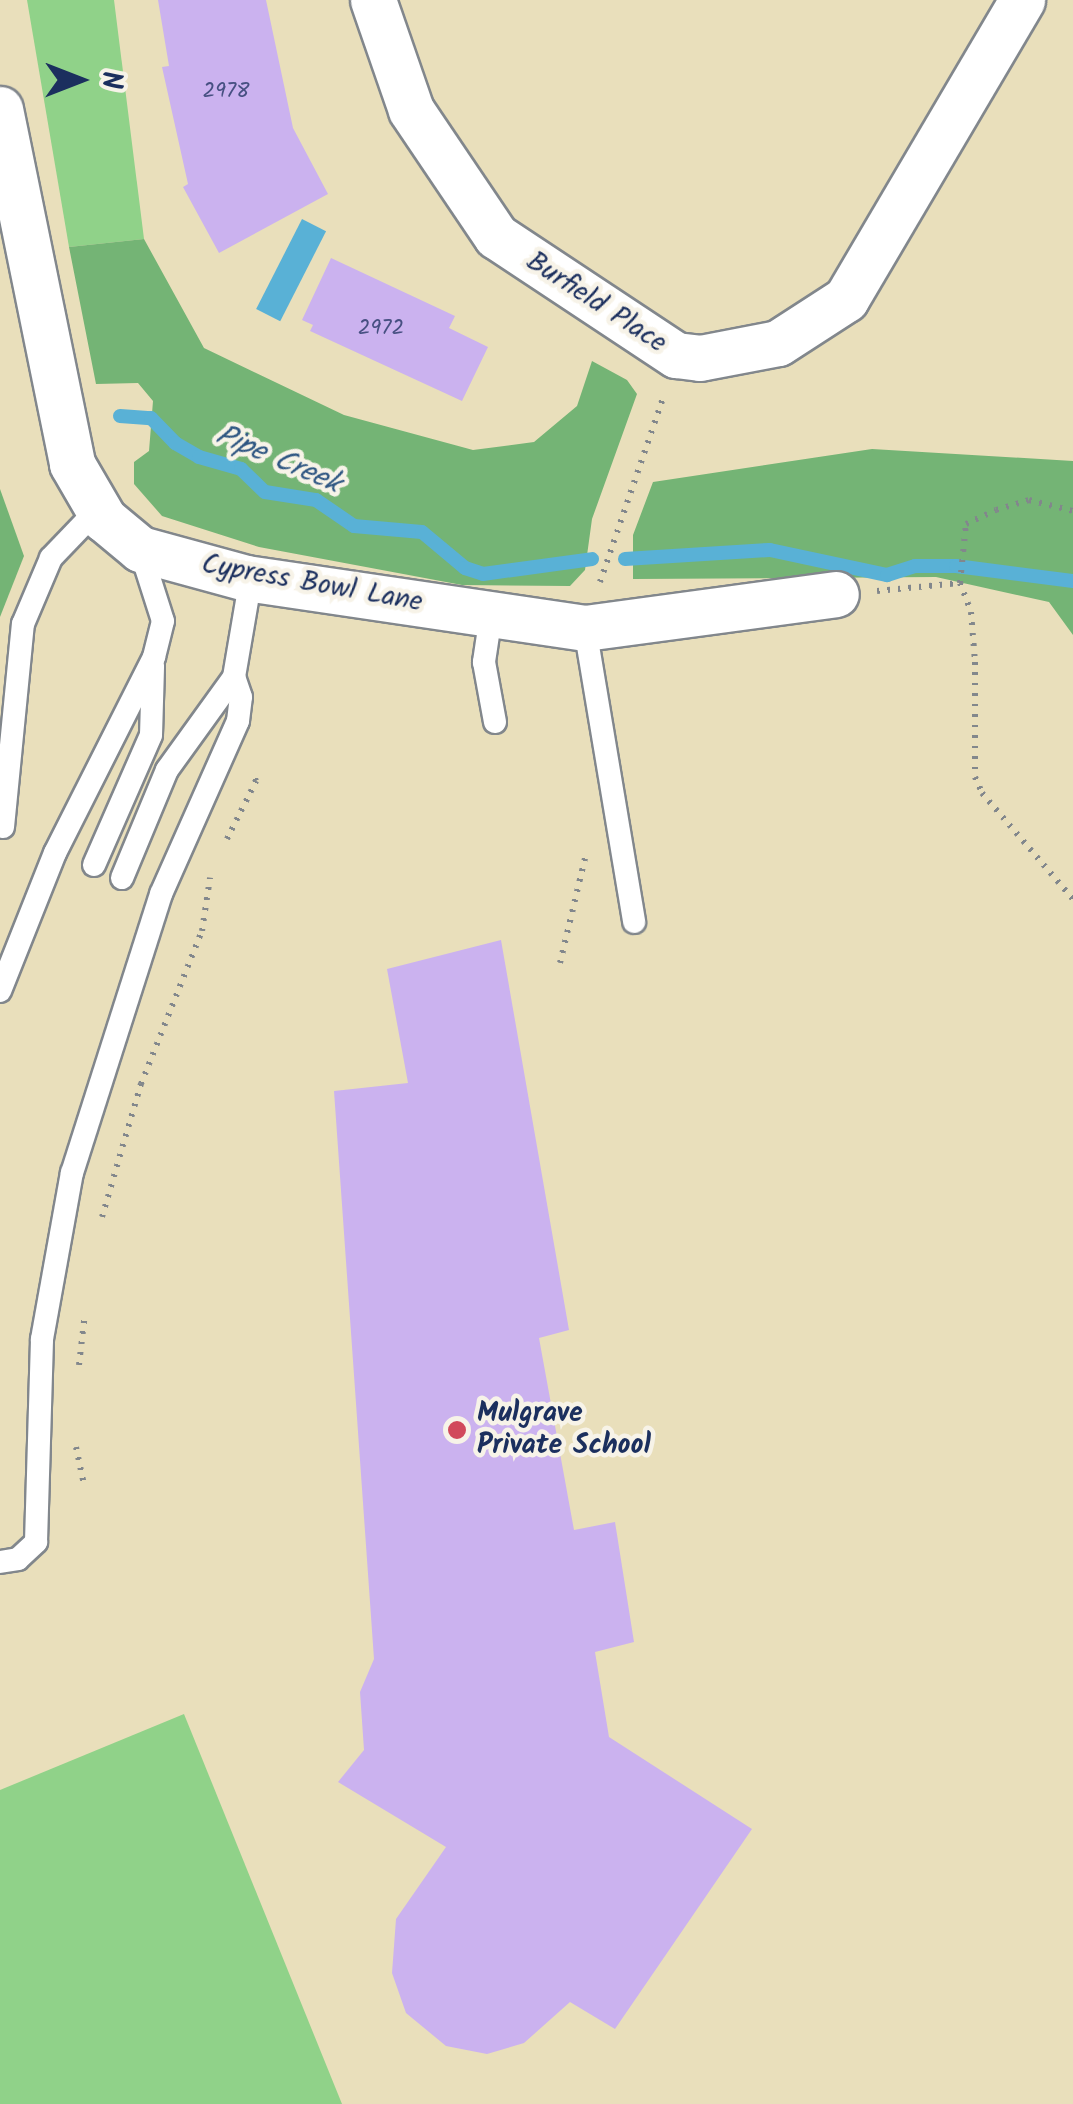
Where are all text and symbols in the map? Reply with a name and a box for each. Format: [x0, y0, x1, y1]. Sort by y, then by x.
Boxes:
north arrow [30, 30, 130, 130]
text: N [88, 71, 133, 89]
house number: 2978 [203, 79, 249, 105]
street label: Burfield Place [520, 245, 672, 361]
house number: 2972 [358, 316, 404, 342]
water label: Pipe Creek [210, 418, 346, 502]
street label: Cypress Bowl Lane [199, 548, 425, 620]
place label: Mulgrave Private School [477, 1397, 651, 1463]
marker: Mulgrave Private School [446, 1419, 468, 1441]

